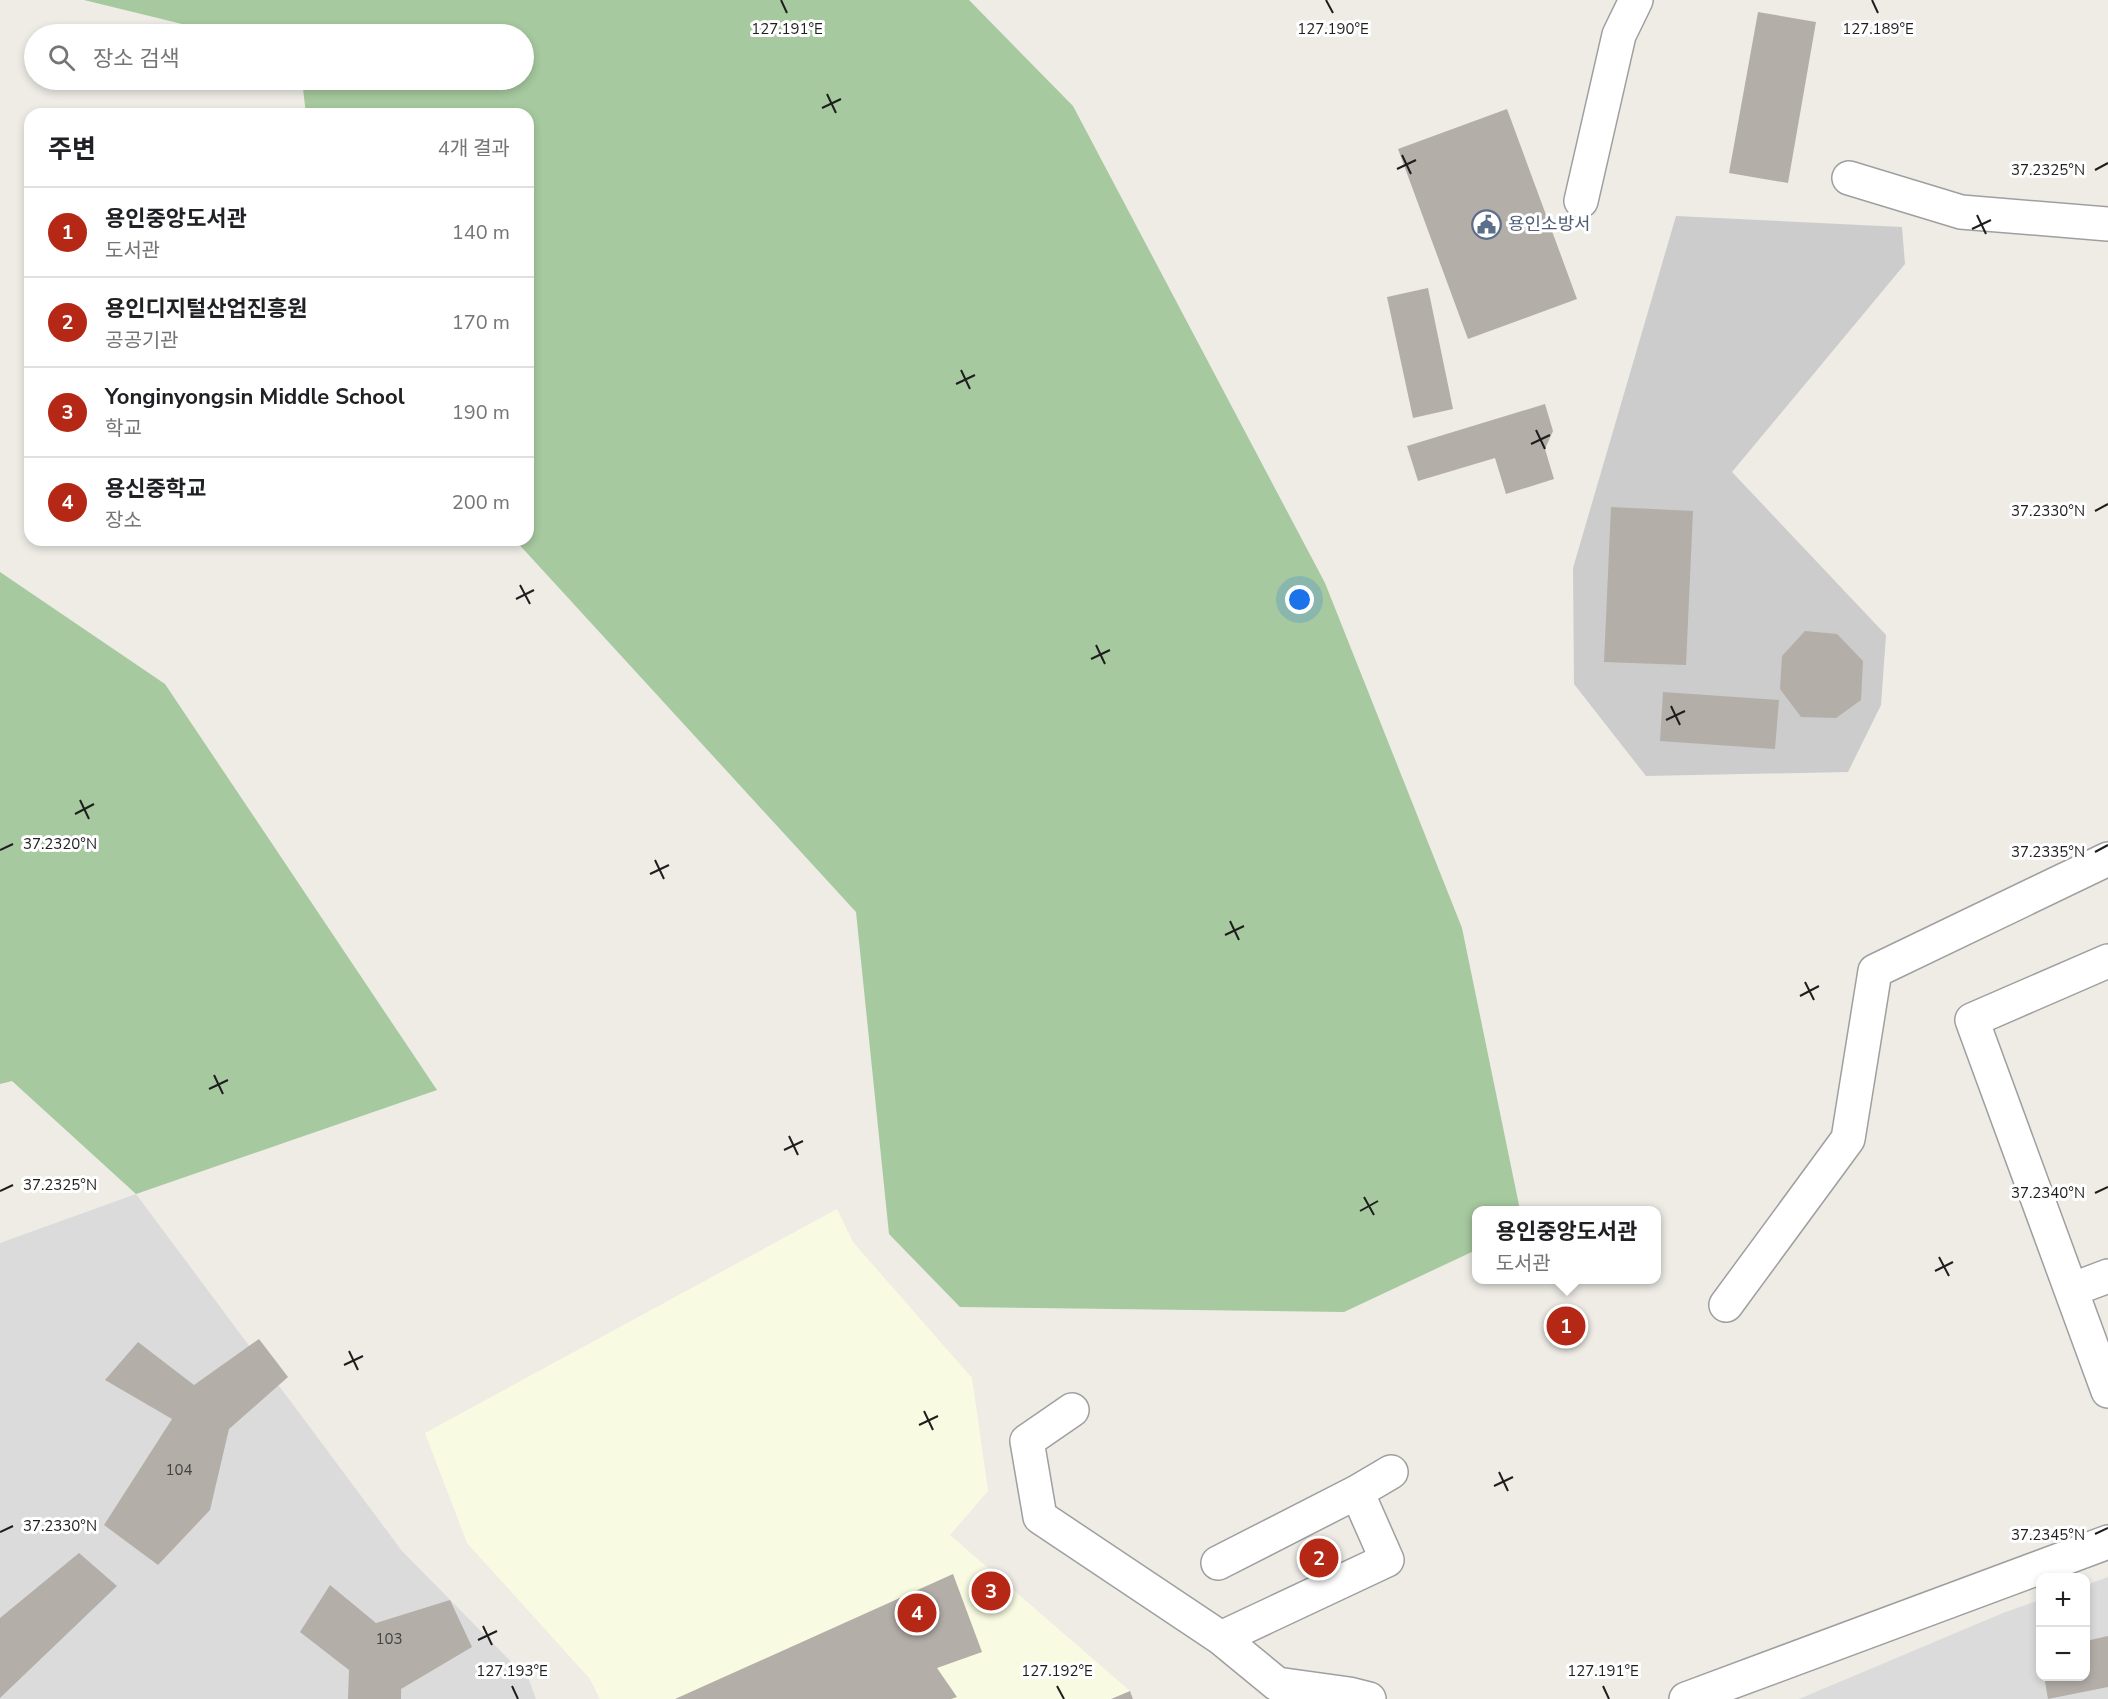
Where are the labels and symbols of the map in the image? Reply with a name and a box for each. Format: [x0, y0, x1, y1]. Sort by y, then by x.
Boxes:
text: 127.191°E [751, 19, 823, 39]
text: 127.190°E [1297, 19, 1369, 39]
text: 127.189°E [1842, 19, 1914, 39]
text: 37.2325°N [2011, 160, 2085, 180]
public building icon: 용인소방서 [1471, 208, 1503, 240]
place label: 용인소방서 [1508, 212, 1591, 236]
text: 37.2330°N [2011, 501, 2085, 521]
your location [1285, 585, 1314, 614]
text: 37.2320°N [23, 834, 97, 854]
text: 37.2335°N [2011, 842, 2085, 862]
text: 37.2325°N [23, 1175, 97, 1195]
text: 37.2340°N [2011, 1183, 2085, 1203]
pin: 1 [1546, 1304, 1586, 1348]
house number: 104 [165, 1460, 193, 1480]
text: 37.2330°N [23, 1516, 97, 1536]
text: 37.2345°N [2011, 1525, 2085, 1545]
pin: 2 [1300, 1536, 1338, 1580]
pin: 3 [972, 1568, 1010, 1614]
pin: 4 [898, 1590, 936, 1636]
house number: 103 [375, 1629, 403, 1649]
text: 127.193°E [476, 1661, 548, 1681]
text: 127.192°E [1021, 1661, 1093, 1681]
text: 127.191°E [1567, 1661, 1639, 1681]

